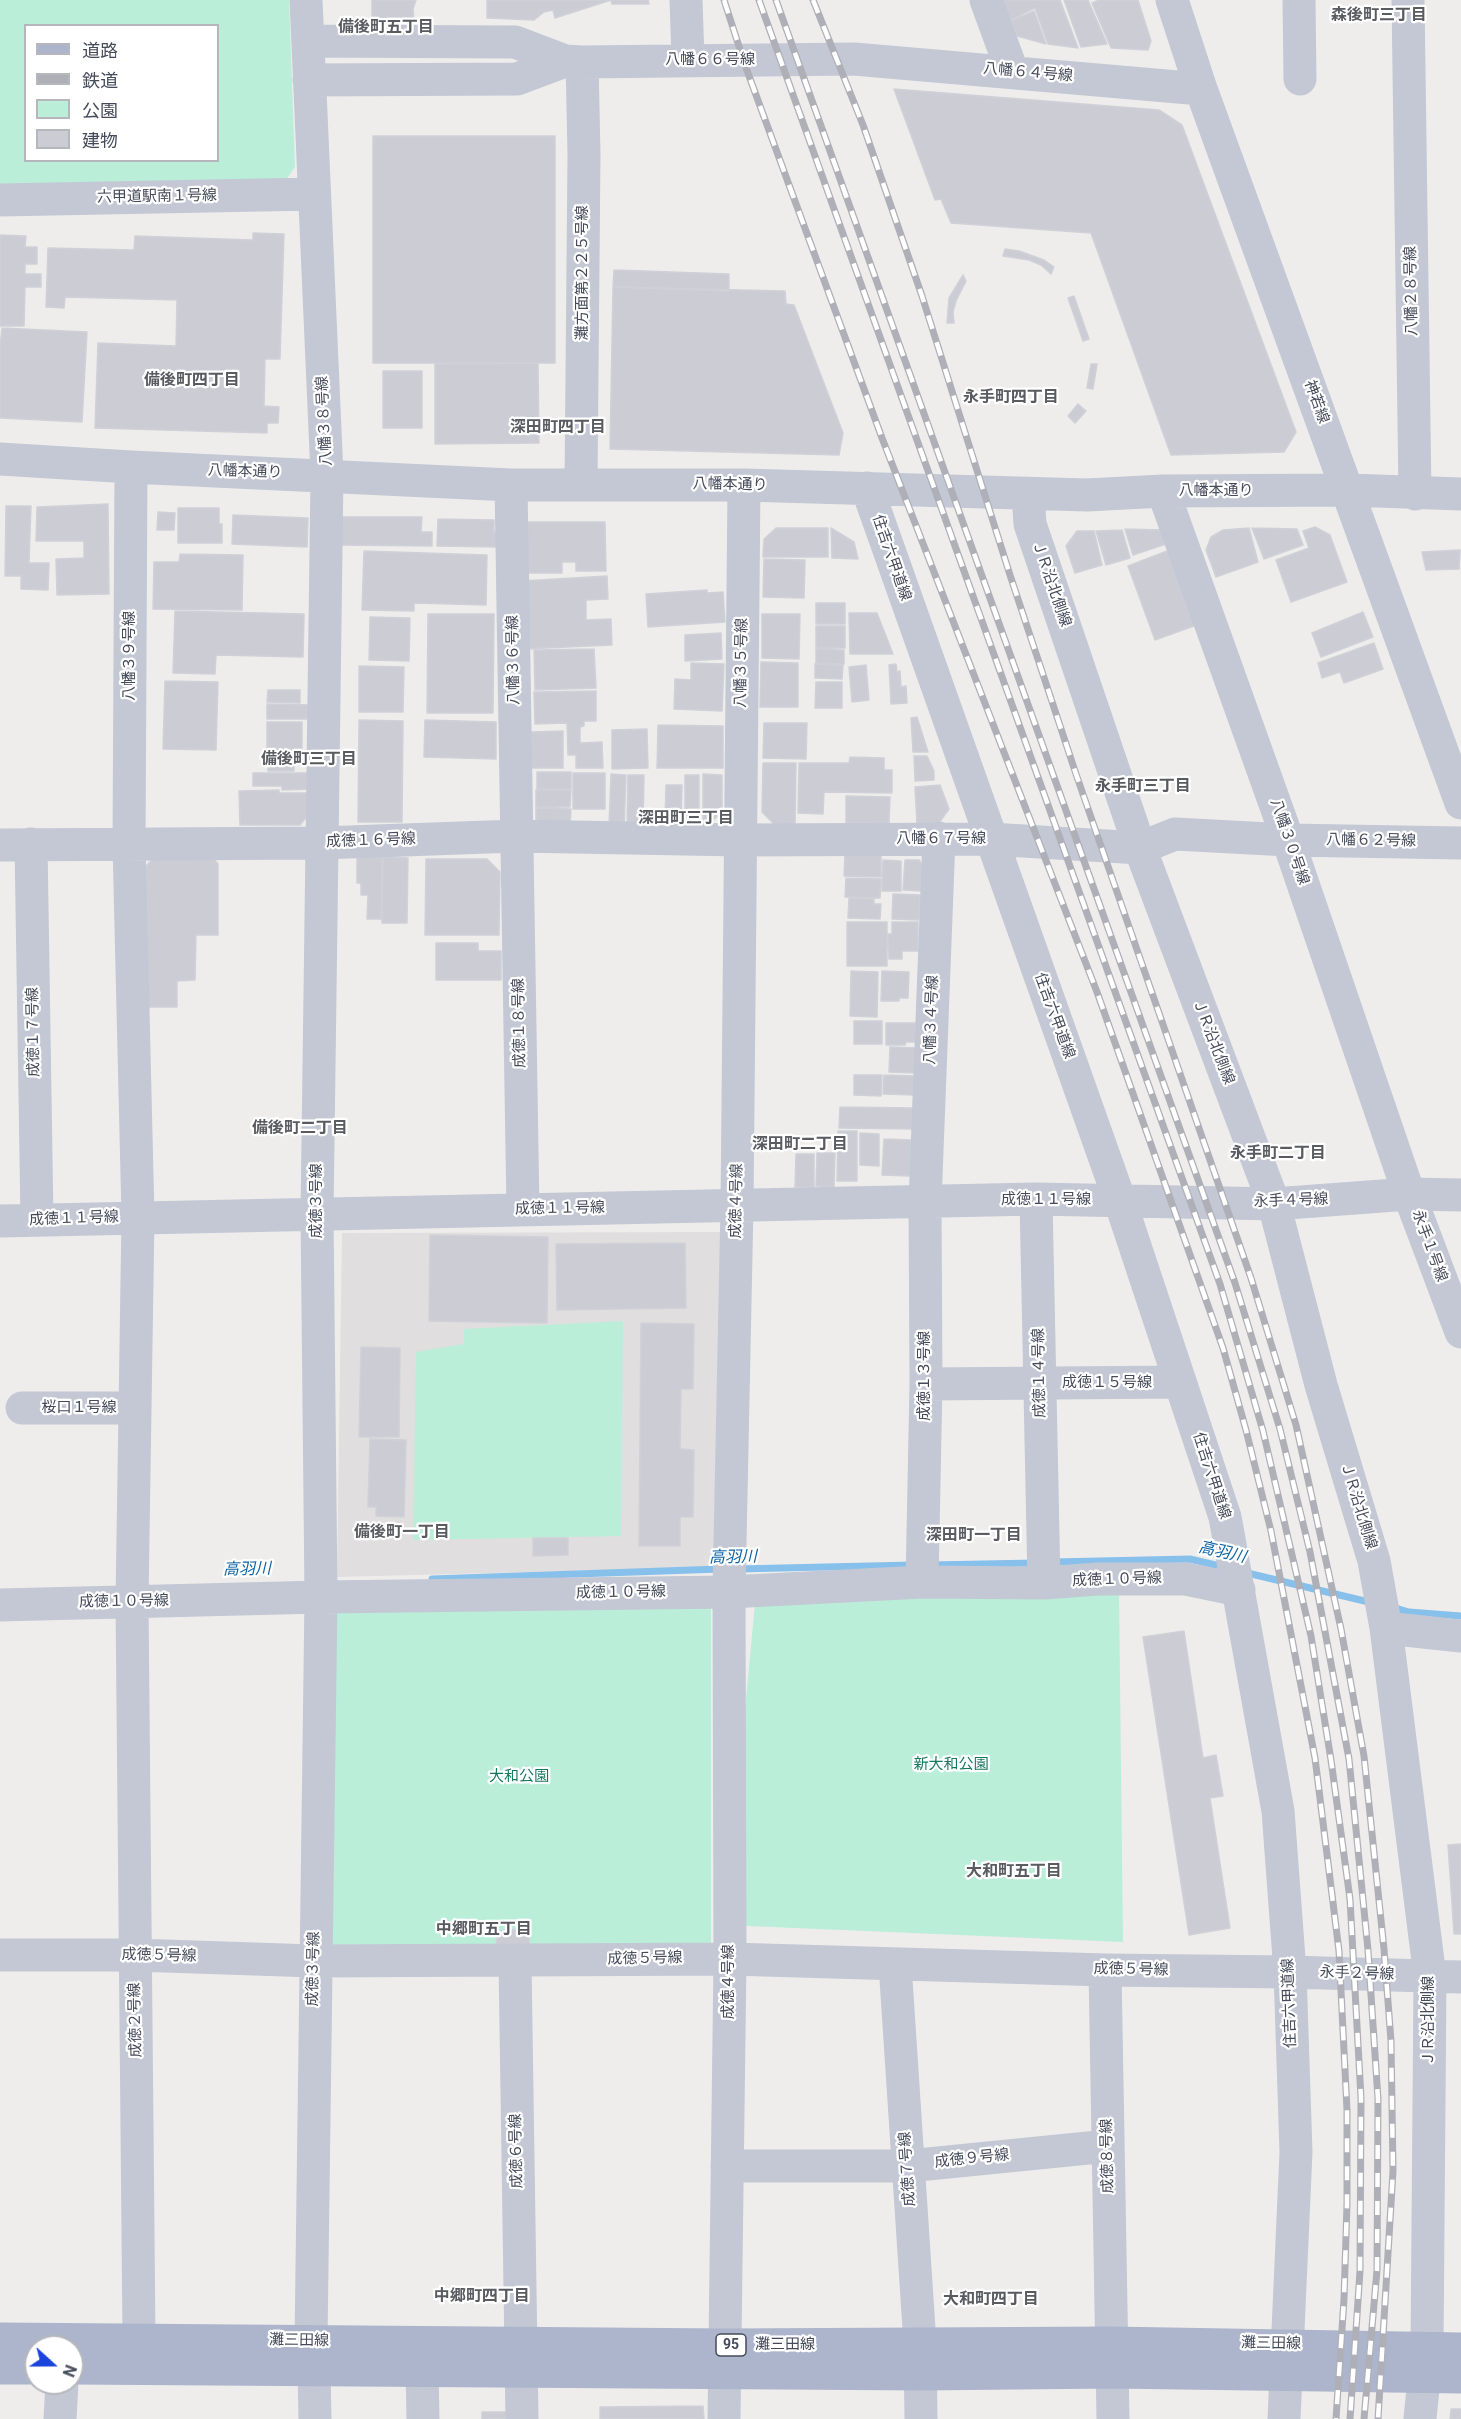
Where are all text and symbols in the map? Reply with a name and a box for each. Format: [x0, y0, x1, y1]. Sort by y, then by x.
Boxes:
district label: 森後町三丁目 [1331, 6, 1427, 26]
district label: 備後町五丁目 [338, 18, 434, 38]
legend [24, 24, 219, 162]
text: 道路 [82, 40, 118, 61]
street label: 八幡６６号線 [665, 51, 755, 69]
street label: 八幡６４号線 [982, 60, 1074, 86]
text: 鉄道 [82, 70, 118, 91]
text: 公園 [82, 100, 118, 121]
text: 建物 [82, 130, 118, 151]
street label: 六甲道駅南１号線 [97, 187, 217, 207]
street label: 灘方面第２２５号線 [574, 206, 592, 340]
street label: 八幡２８号線 [1402, 246, 1422, 336]
district label: 備後町四丁目 [144, 371, 240, 391]
street label: 八幡３８号線 [314, 376, 336, 466]
street label: 神若線 [1300, 378, 1332, 426]
district label: 永手町四丁目 [963, 388, 1059, 408]
district label: 深田町四丁目 [510, 418, 606, 438]
street label: 八幡本通り [207, 462, 283, 482]
street label: 八幡本通り [692, 475, 768, 495]
street label: 八幡本通り [1179, 482, 1253, 500]
street label: 住吉六甲道線 [868, 513, 914, 603]
street label: ＪＲ沿北側線 [1028, 539, 1074, 629]
street label: 八幡３９号線 [121, 611, 139, 701]
street label: 八幡３６号線 [504, 615, 524, 705]
street label: 八幡３５号線 [732, 618, 752, 708]
district label: 備後町三丁目 [261, 750, 357, 770]
district label: 永手町三丁目 [1095, 777, 1191, 797]
street label: 八幡３０号線 [1266, 797, 1312, 887]
district label: 深田町三丁目 [638, 809, 734, 829]
street label: 成徳１６号線 [326, 830, 416, 852]
street label: 八幡６７号線 [896, 830, 986, 848]
street label: 八幡６２号線 [1326, 831, 1416, 851]
street label: 住吉六甲道線 [1030, 971, 1078, 1061]
street label: 八幡３４号線 [921, 975, 943, 1065]
street label: 成徳１８号線 [510, 978, 530, 1068]
street label: 成徳１７号線 [24, 987, 44, 1077]
street label: ＪＲ沿北側線 [1188, 997, 1238, 1087]
district label: 備後町二丁目 [252, 1119, 348, 1139]
district label: 深田町二丁目 [752, 1135, 848, 1155]
district label: 永手町二丁目 [1230, 1144, 1326, 1164]
street label: 成徳４号線 [727, 1163, 747, 1239]
street label: 成徳３号線 [308, 1164, 326, 1238]
street label: 成徳１１号線 [1001, 1191, 1091, 1209]
street label: 永手４号線 [1253, 1191, 1329, 1211]
street label: 成徳１１号線 [515, 1199, 605, 1219]
street label: 成徳１１号線 [29, 1208, 119, 1230]
street label: 永手１号線 [1408, 1208, 1450, 1284]
street label: 成徳１４号線 [1030, 1328, 1050, 1418]
street label: 成徳１３号線 [916, 1331, 934, 1421]
street label: 成徳１５号線 [1062, 1374, 1152, 1392]
street label: 桜口１号線 [42, 1399, 116, 1417]
street label: 住吉六甲道線 [1189, 1430, 1233, 1522]
street label: ＪＲ沿北側線 [1336, 1460, 1380, 1552]
district label: 備後町一丁目 [354, 1523, 450, 1543]
district label: 深田町一丁目 [926, 1526, 1022, 1546]
water label: 高羽川 [1196, 1538, 1248, 1568]
water label: 高羽川 [709, 1548, 757, 1568]
water label: 高羽川 [223, 1560, 271, 1580]
street label: 成徳１０号線 [1072, 1569, 1162, 1591]
street label: 成徳１０号線 [576, 1583, 666, 1603]
street label: 成徳１０号線 [79, 1592, 169, 1612]
park label: 新大和公園 [914, 1756, 988, 1774]
park label: 大和公園 [489, 1768, 549, 1786]
district label: 大和町五丁目 [966, 1862, 1062, 1882]
district label: 中郷町五丁目 [436, 1920, 532, 1940]
street label: 成徳３号線 [304, 1931, 324, 2007]
street label: 成徳４号線 [720, 1945, 738, 2019]
street label: 成徳５号線 [121, 1946, 197, 1966]
street label: 成徳５号線 [607, 1949, 683, 1969]
street label: 住吉六甲道線 [1279, 1958, 1301, 2048]
street label: 成徳５号線 [1093, 1960, 1169, 1980]
street label: 永手２号線 [1319, 1964, 1395, 1984]
street label: ＪＲ沿北側線 [1420, 1976, 1438, 2066]
street label: 成徳２号線 [126, 1982, 146, 2058]
street label: 成徳６号線 [507, 2113, 527, 2189]
street label: 成徳８号線 [1098, 2118, 1118, 2194]
street label: 成徳７号線 [896, 2131, 920, 2207]
street label: 成徳９号線 [934, 2146, 1010, 2172]
district label: 中郷町四丁目 [434, 2287, 530, 2307]
district label: 大和町四丁目 [943, 2290, 1039, 2310]
street label: 灘三田線 [269, 2331, 329, 2351]
road number: 95 [716, 2334, 746, 2356]
street label: 灘三田線 [1241, 2334, 1301, 2354]
north arrow [24, 2335, 84, 2395]
street label: 灘三田線 [755, 2336, 815, 2354]
text: N [59, 2362, 80, 2380]

